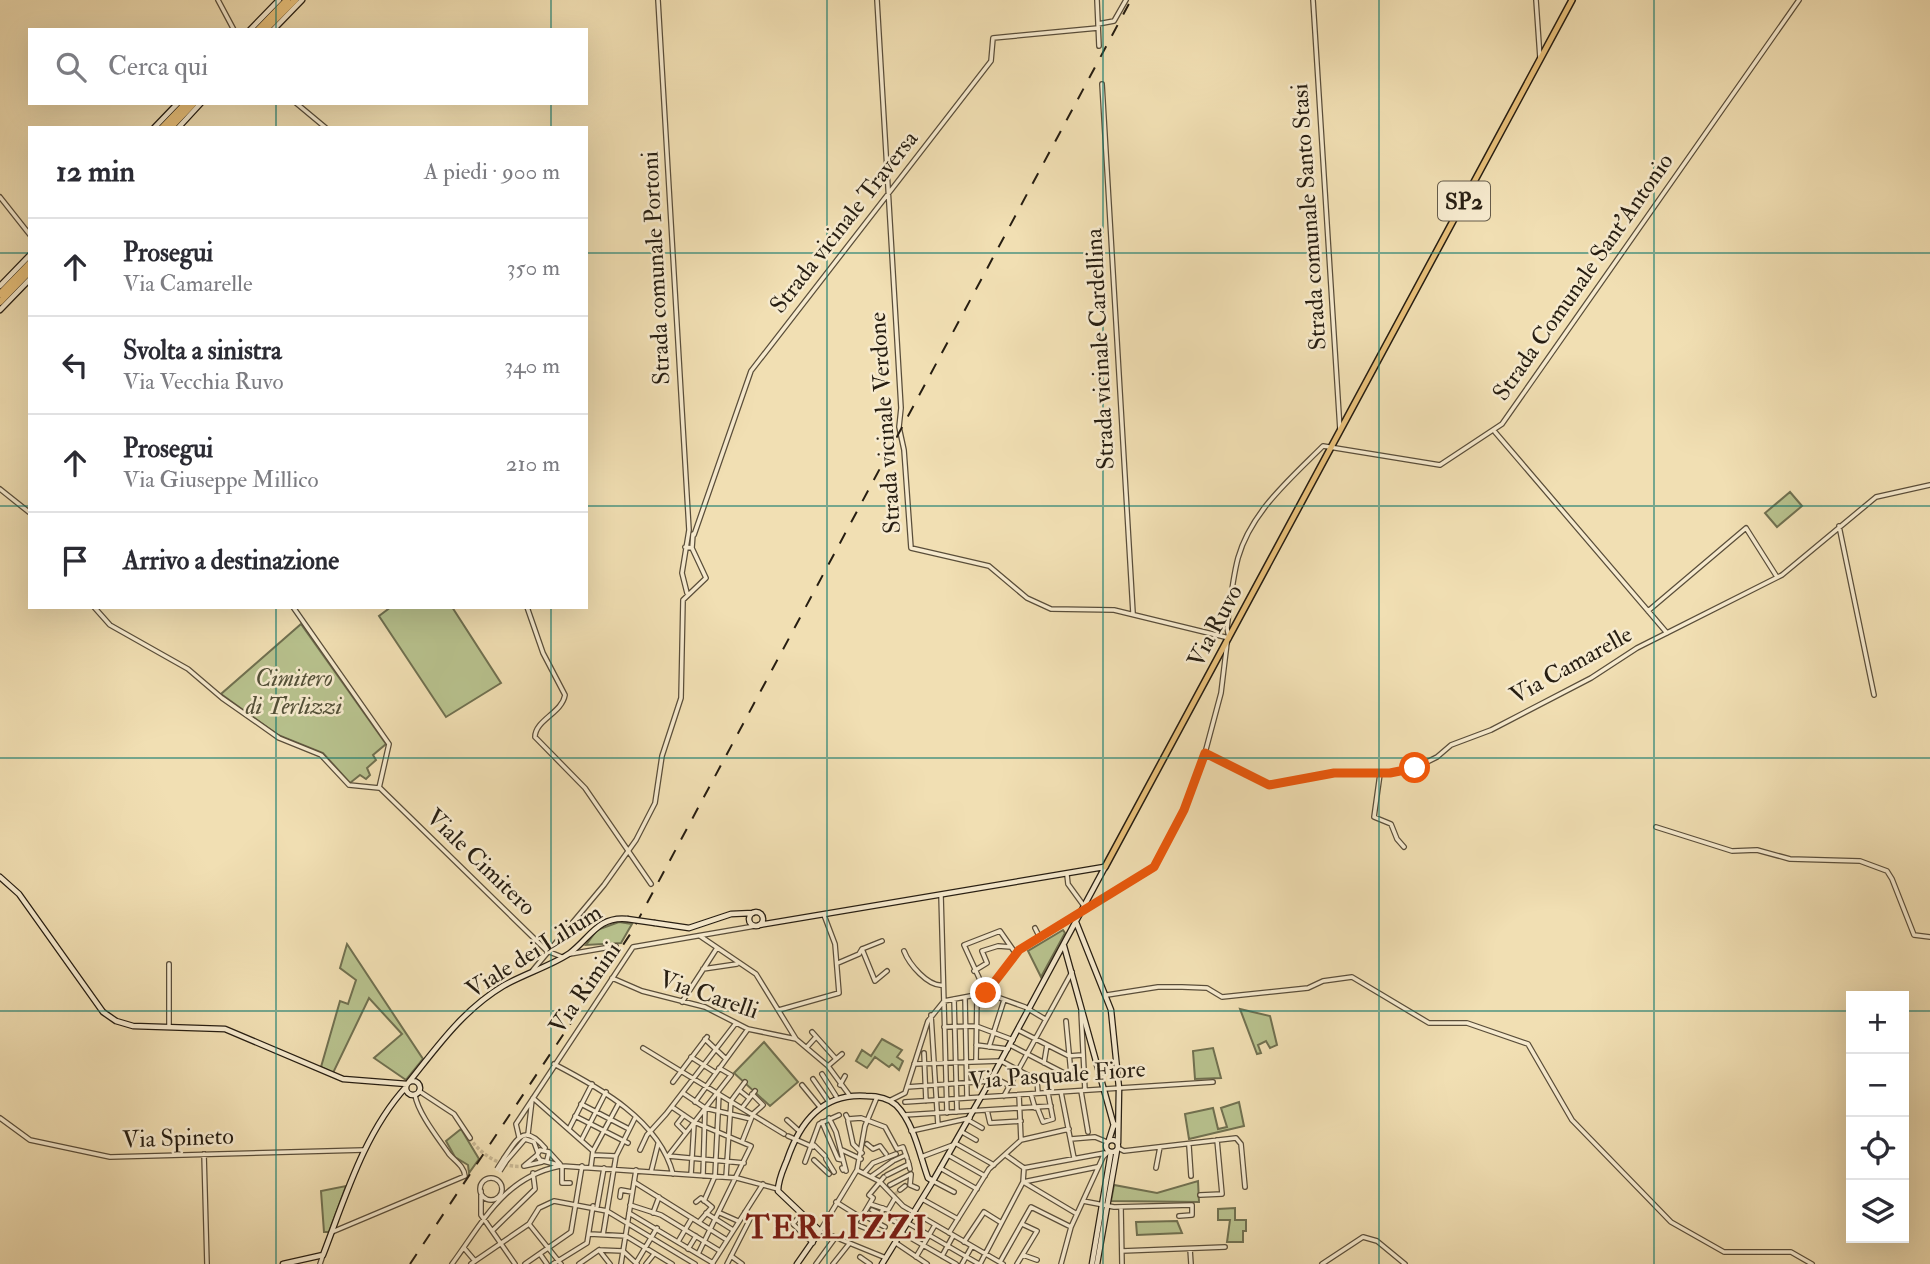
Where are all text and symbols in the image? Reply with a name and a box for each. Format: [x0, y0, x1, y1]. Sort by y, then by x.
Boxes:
search box [28, 28, 588, 105]
icon: search [52, 48, 90, 86]
text: Cerca qui [108, 51, 208, 83]
street label: Strada comunale Santo Stasi [1284, 83, 1334, 351]
street label: Strada vicinale Traversa [763, 123, 926, 320]
street label: Strada Comunale Sant'Antonio [1486, 147, 1680, 407]
street label: Strada comunale Portoni [634, 150, 678, 386]
text: 12 min [56, 153, 135, 190]
text: A piedi · 900 m [424, 157, 560, 186]
road number: SP2 [1438, 182, 1490, 220]
street label: Strada vicinale Cardellina [1078, 226, 1122, 470]
text: Prosegui [123, 237, 213, 269]
icon: ahead [56, 248, 94, 286]
text: 350 m [507, 253, 560, 282]
text: Via Camarelle [123, 269, 253, 298]
street label: Strada vicinale Verdone [862, 311, 908, 535]
text: Svolta a sinistra [123, 335, 282, 367]
icon: left [56, 346, 94, 384]
text: 340 m [504, 351, 560, 380]
text: Via Vecchia Ruvo [123, 367, 283, 396]
text: Prosegui [123, 433, 213, 465]
icon: ahead [56, 444, 94, 482]
text: 210 m [506, 449, 560, 478]
text: Via Giuseppe Millico [123, 465, 319, 494]
icon: arrive [56, 542, 94, 580]
text: Arrivo a destinazione [123, 545, 339, 577]
street label: Via Ruvo [1180, 579, 1250, 673]
street label: Via Camarelle [1504, 619, 1638, 711]
park label: Cimitero di Terlizzi [245, 663, 343, 722]
route start [1399, 752, 1430, 783]
street label: Viale Cimitero [419, 802, 543, 922]
street label: Viale dei Lilium [460, 897, 608, 1005]
street label: Via Rimini [542, 936, 628, 1040]
street label: Via Carelli [655, 964, 763, 1026]
route end [970, 977, 1001, 1008]
map controls [1846, 991, 1909, 1243]
button: + [1846, 991, 1909, 1054]
street label: Via Pasquale Fiore [967, 1053, 1147, 1097]
button: − [1846, 1054, 1909, 1117]
button: locate [1846, 1117, 1909, 1180]
street label: Via Spineto [122, 1121, 234, 1155]
button: layers [1846, 1180, 1909, 1243]
district label: TERLIZZI [745, 1208, 928, 1248]

